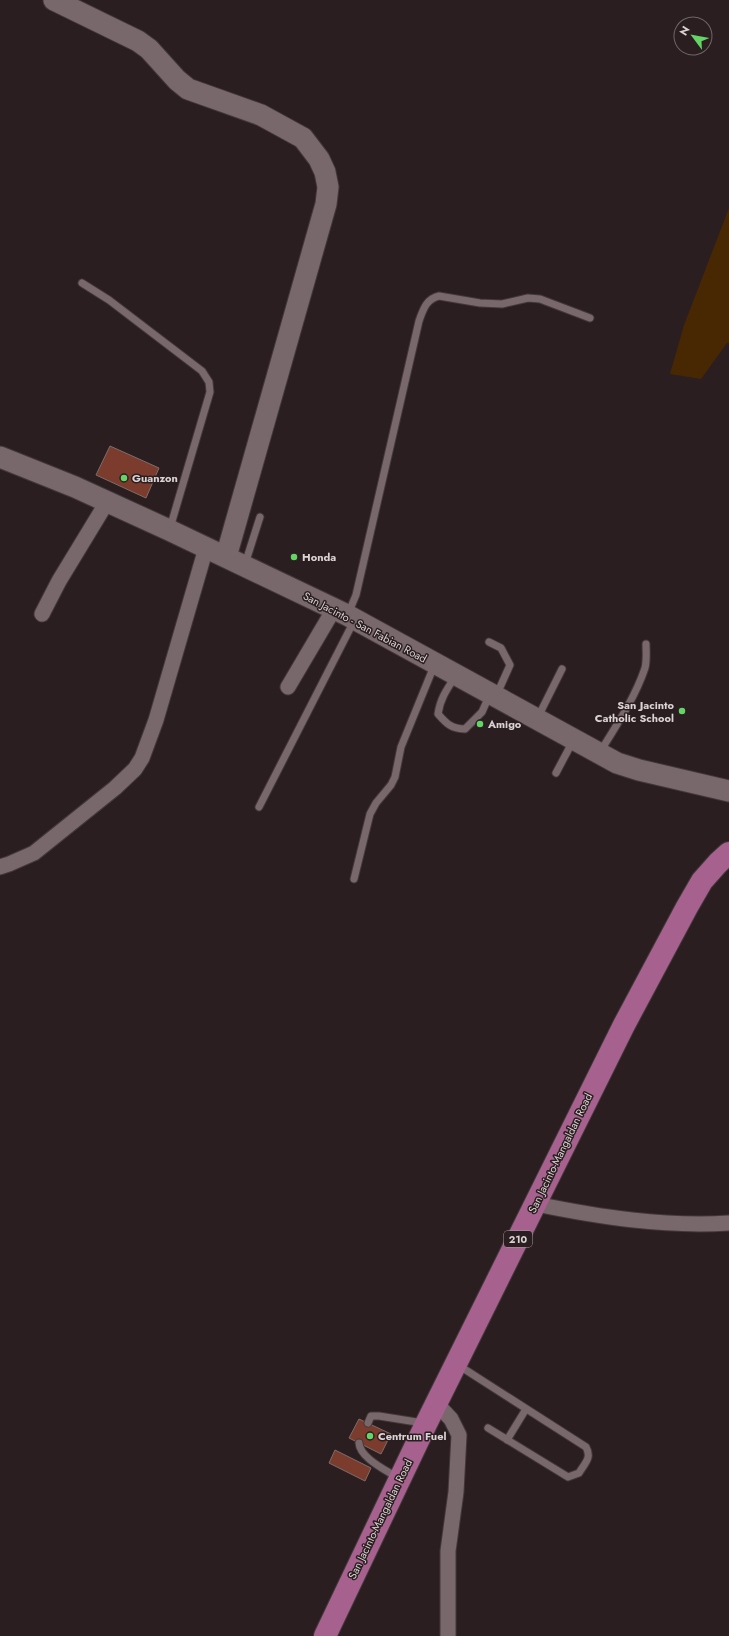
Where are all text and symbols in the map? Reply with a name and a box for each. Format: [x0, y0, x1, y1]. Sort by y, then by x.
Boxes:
north arrow [673, 16, 713, 56]
text: N [675, 23, 694, 39]
place label: Guanzon [132, 470, 178, 486]
marker: Guanzon [119, 473, 129, 483]
place label: Honda [302, 549, 336, 565]
marker: Honda [289, 552, 299, 562]
street label: San Jacinto - San Fabian Road [300, 588, 430, 666]
place label: San Jacinto Catholic School [595, 697, 674, 726]
marker: San Jacinto Catholic School [677, 706, 687, 716]
place label: Amigo [487, 716, 522, 732]
marker: Amigo [475, 719, 485, 729]
street label: San Jacinto-Mangaldan Road [524, 1090, 596, 1216]
road number: 210 [504, 1231, 532, 1247]
place label: Centrum Fuel [378, 1428, 446, 1444]
marker: Centrum Fuel [365, 1431, 375, 1441]
street label: San Jacinto-Mangaldan Road [344, 1456, 416, 1582]

